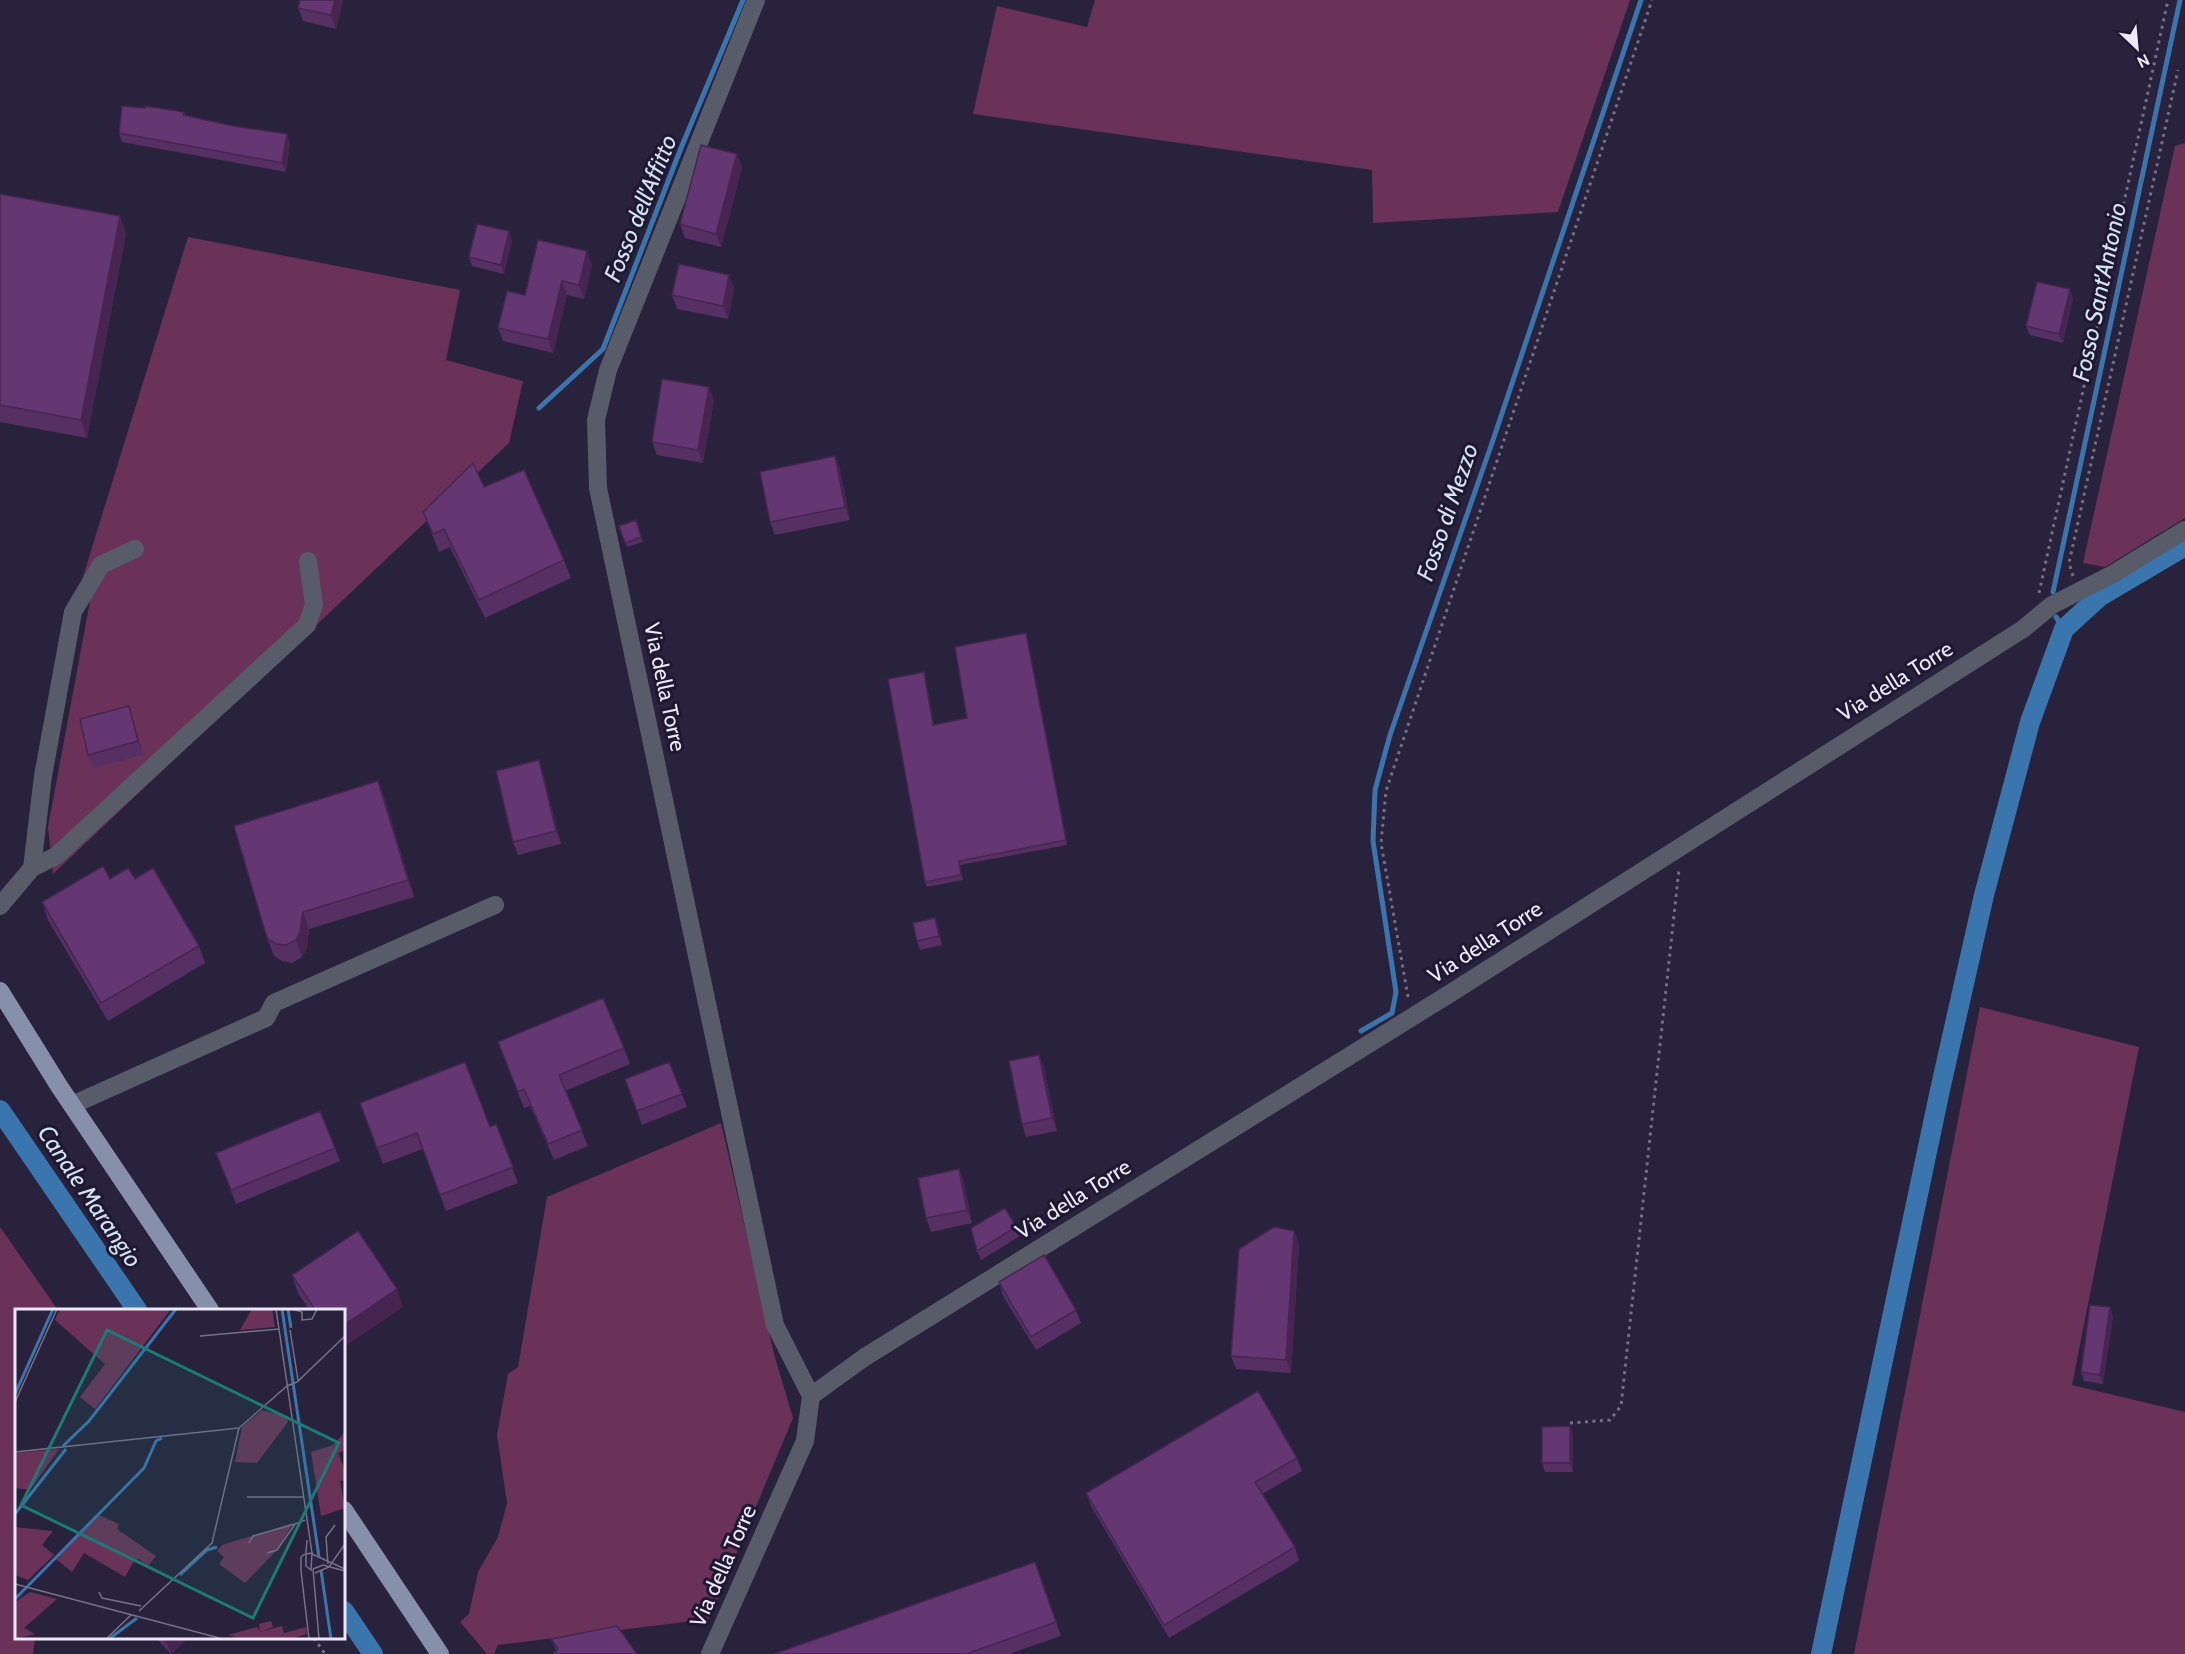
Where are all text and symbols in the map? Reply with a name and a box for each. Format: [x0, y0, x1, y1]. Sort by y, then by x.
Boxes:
north arrow [2107, 18, 2167, 78]
text: N [2134, 50, 2153, 72]
water label: Fosso dell'Affitto [597, 130, 683, 286]
water label: Fosso Sant'Antonio [2066, 200, 2132, 384]
water label: Fosso di Mezzo [1410, 440, 1484, 584]
street label: Via della Torre [638, 620, 692, 754]
street label: Via della Torre [1832, 635, 1958, 727]
street label: Via della Torre [1423, 895, 1547, 989]
water label: Canale Marangio [32, 1119, 148, 1273]
street label: Via della Torre [1010, 1153, 1136, 1245]
inset map [15, 1309, 345, 1639]
street label: Via della Torre [684, 1501, 762, 1631]

